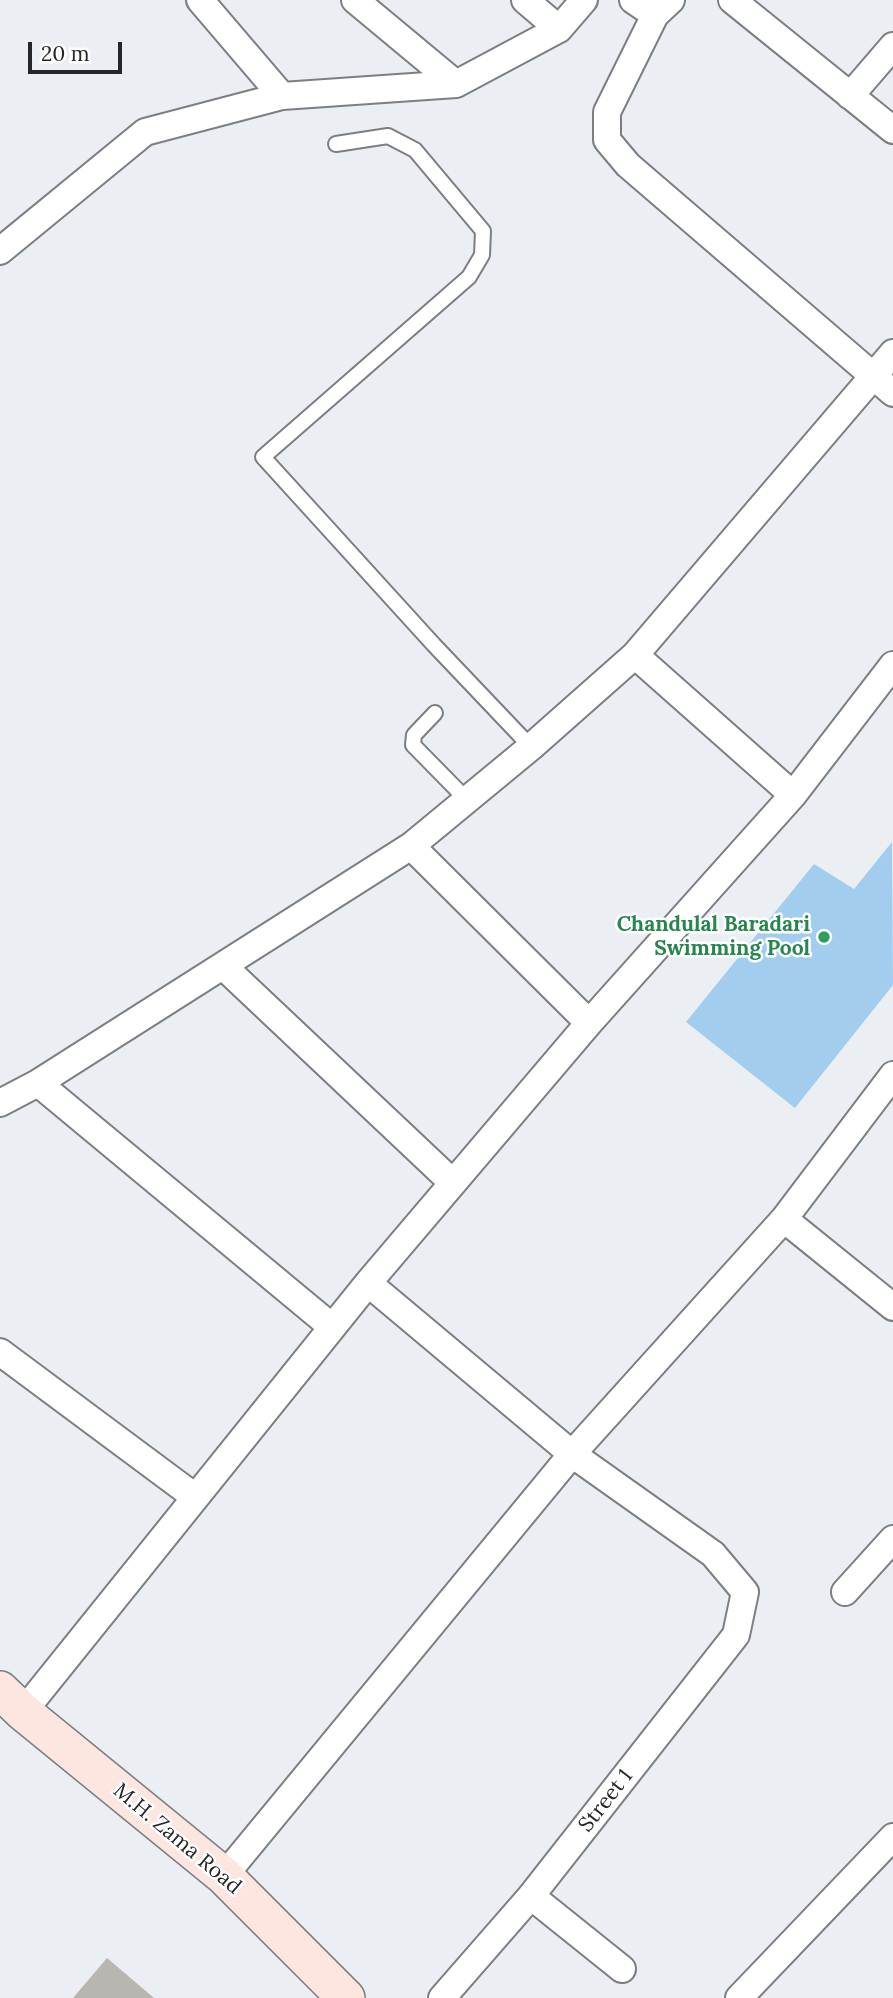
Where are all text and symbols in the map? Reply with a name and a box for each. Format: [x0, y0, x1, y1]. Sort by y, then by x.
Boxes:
scale bar [32, 28, 126, 72]
text: 20 m [41, 40, 90, 67]
place label: Chandulal Baradari Swimming Pool [617, 912, 810, 962]
marker: Chandulal Baradari Swimming Pool [816, 929, 832, 945]
street label: Street 1 [574, 1765, 638, 1837]
street label: M.H. Zama Road [108, 1778, 246, 1900]

